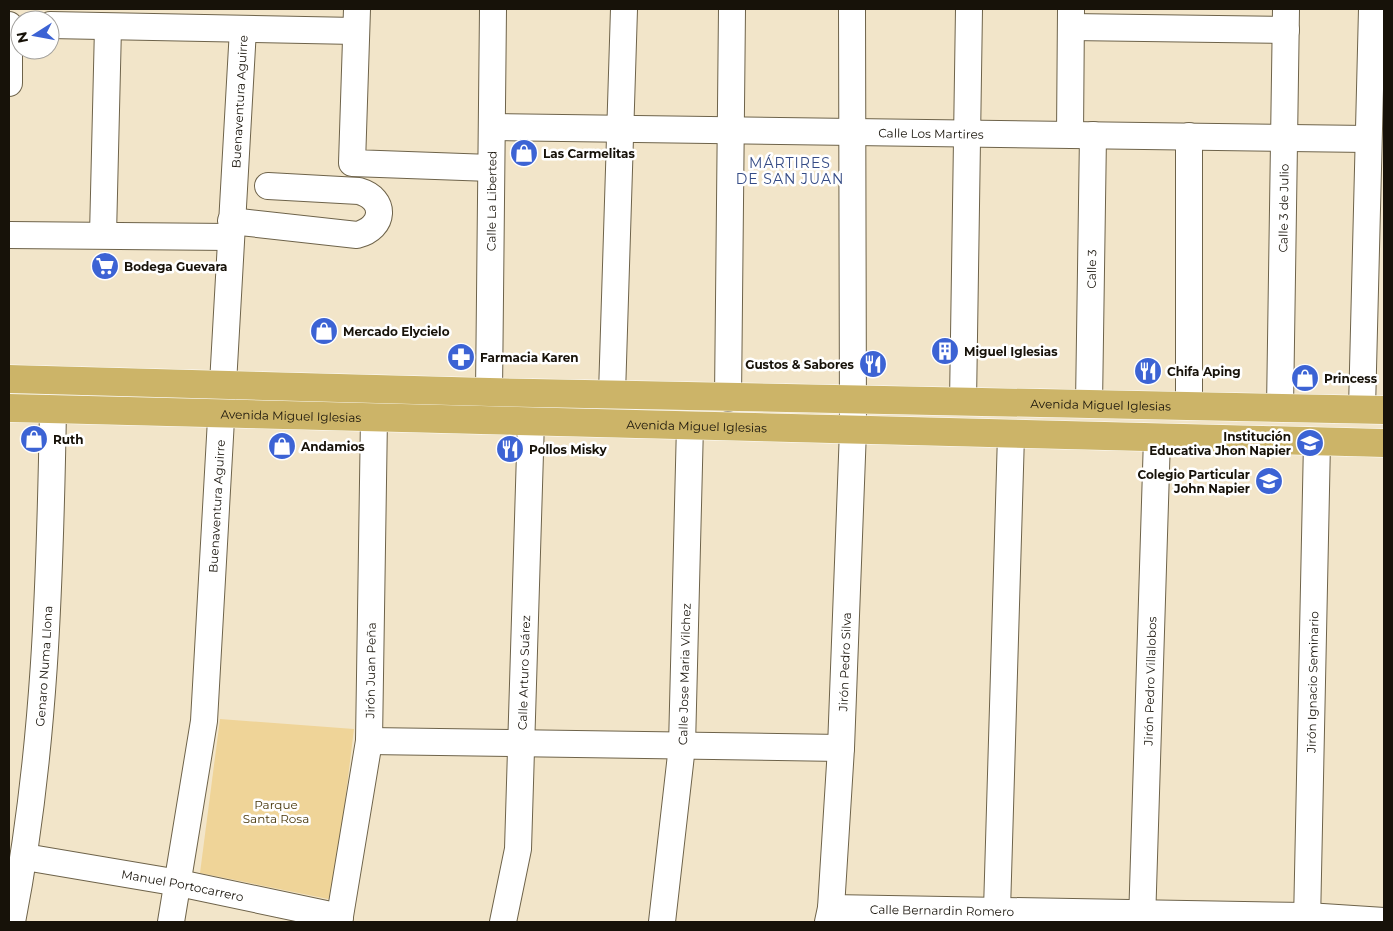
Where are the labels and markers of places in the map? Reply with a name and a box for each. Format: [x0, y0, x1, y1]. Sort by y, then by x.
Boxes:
shop icon: Las Carmelitas [509, 138, 539, 168]
place label: Las Carmelitas [543, 146, 635, 161]
supermarket icon: Bodega Guevara [90, 251, 120, 281]
place label: Bodega Guevara [124, 259, 228, 274]
shop icon: Mercado Elycielo [309, 316, 339, 346]
place label: Mercado Elycielo [343, 324, 450, 339]
building icon: Miguel Iglesias [930, 336, 960, 366]
pharmacy icon: Farmacia Karen [446, 342, 476, 372]
place label: Miguel Iglesias [964, 344, 1058, 359]
restaurant icon: Gustos & Sabores [858, 349, 888, 379]
place label: Farmacia Karen [480, 350, 579, 365]
restaurant icon: Chifa Aping [1133, 356, 1163, 386]
place label: Gustos & Sabores [745, 357, 855, 372]
shop icon: Princess [1290, 363, 1320, 393]
place label: Chifa Aping [1167, 364, 1241, 379]
place label: Princess [1324, 371, 1378, 386]
shop icon: Ruth [19, 424, 49, 454]
school or university icon: Institución Educativa Jhon Napier [1295, 428, 1325, 458]
place label: Institución Educativa Jhon Napier [1149, 429, 1291, 458]
shop icon: Andamios [267, 431, 297, 461]
place label: Ruth [53, 432, 84, 447]
restaurant icon: Pollos Misky [495, 434, 525, 464]
place label: Andamios [300, 439, 365, 454]
place label: Pollos Misky [529, 442, 607, 457]
school or university icon: Colegio Particular John Napier [1254, 466, 1284, 496]
place label: Colegio Particular John Napier [1138, 467, 1250, 496]

